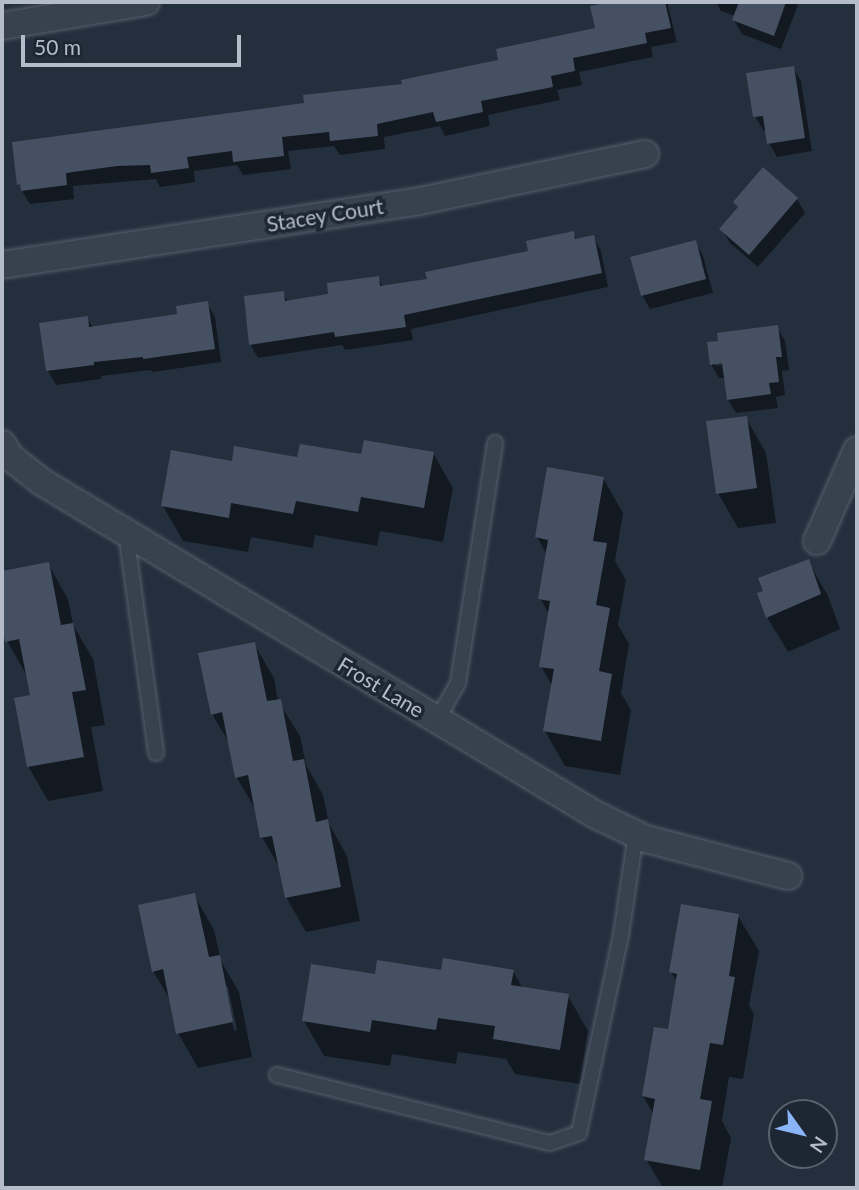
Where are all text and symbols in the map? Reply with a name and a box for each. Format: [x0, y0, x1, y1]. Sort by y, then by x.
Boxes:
scale bar [24, 21, 245, 65]
text: 50 m [34, 34, 81, 59]
street label: Stacey Court [265, 193, 385, 237]
street label: Frost Lane [333, 651, 429, 723]
north arrow [768, 1099, 838, 1169]
text: N [806, 1132, 833, 1157]

